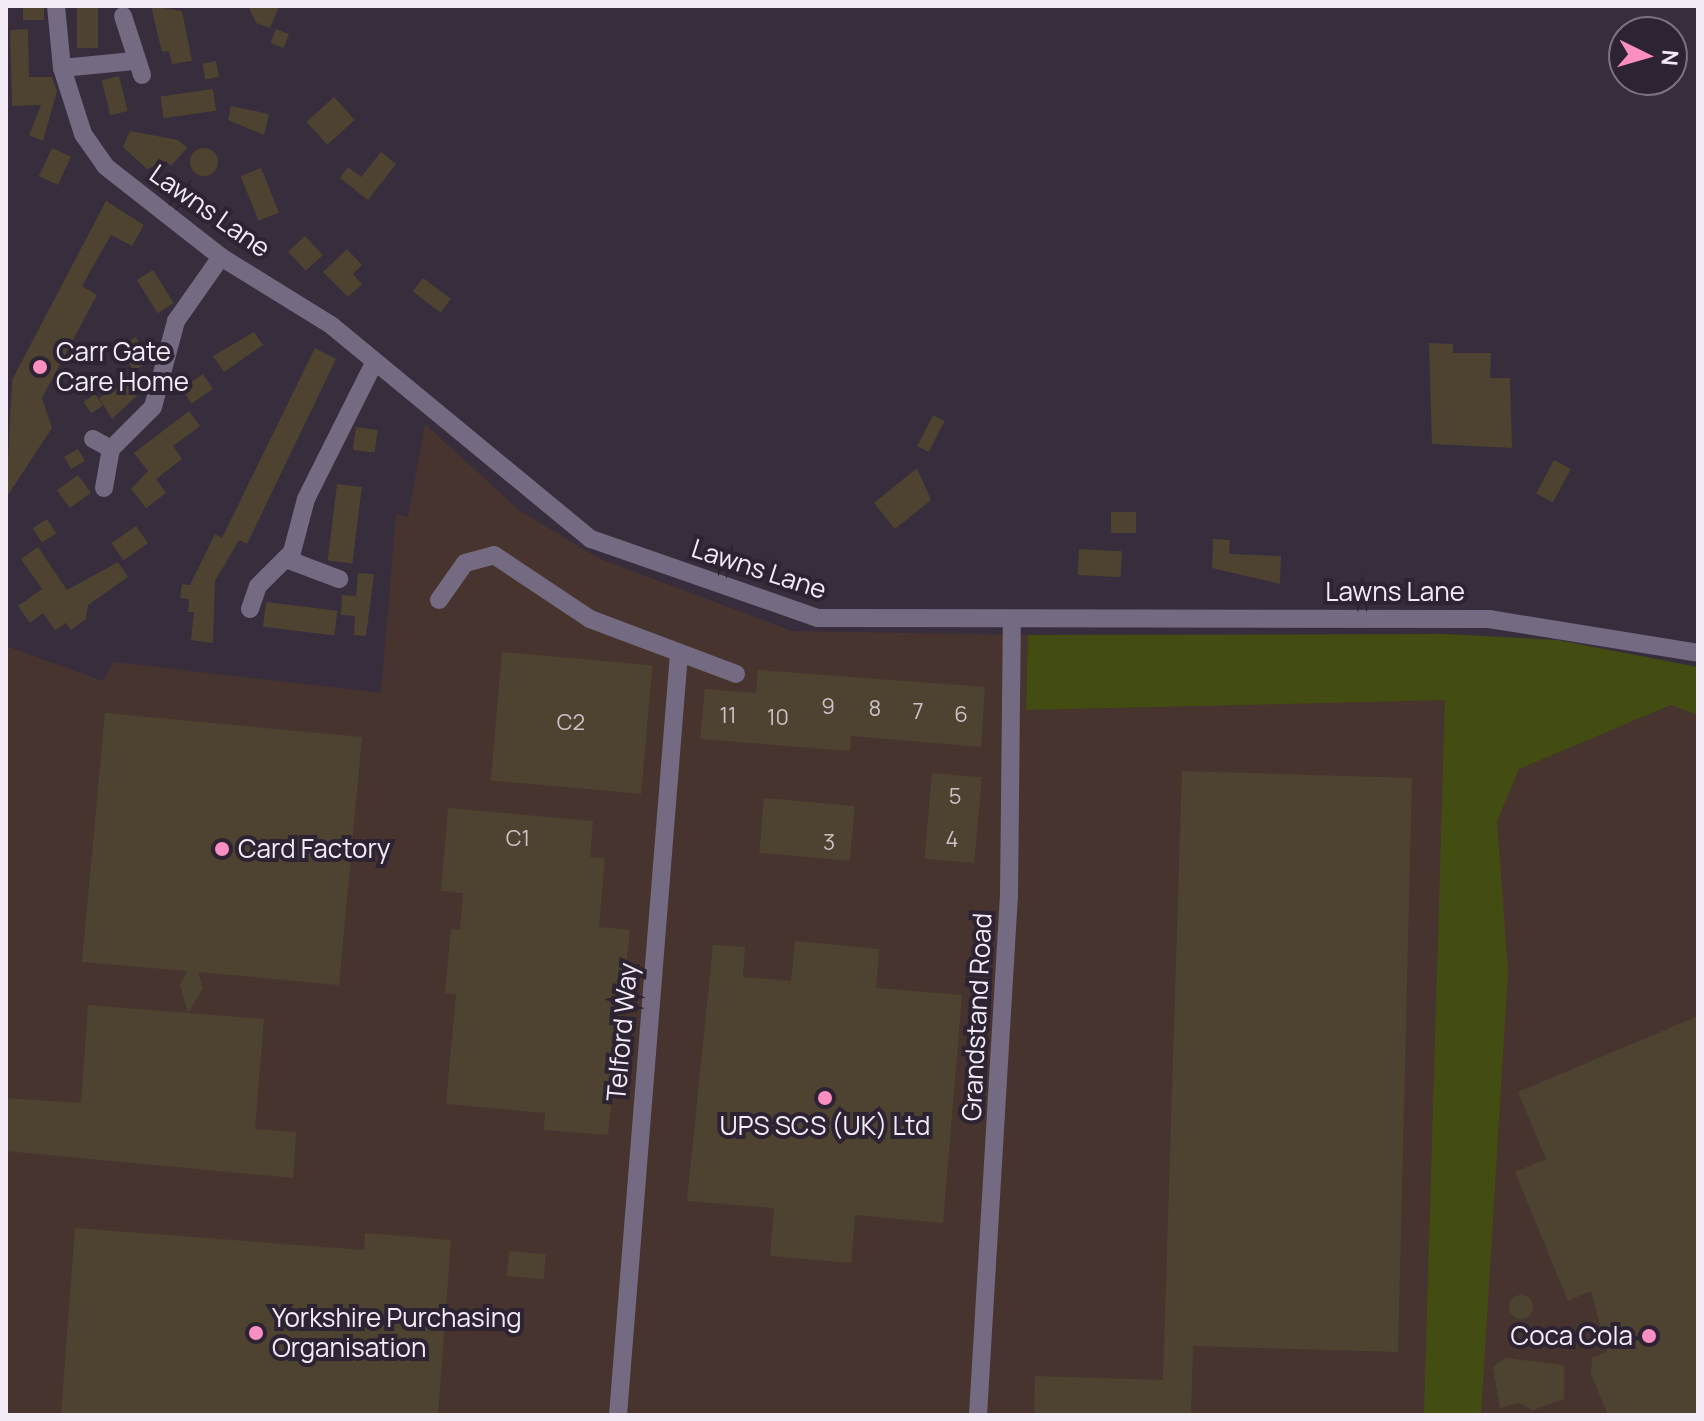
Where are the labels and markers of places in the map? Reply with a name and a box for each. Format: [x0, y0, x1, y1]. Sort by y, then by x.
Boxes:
place label: Carr Gate Care Home [56, 336, 189, 398]
marker: Carr Gate Care Home [31, 358, 49, 376]
place label: Card Factory [238, 833, 390, 865]
marker: Card Factory [213, 840, 231, 858]
marker: UPS SCS (UK) Ltd [816, 1089, 834, 1107]
place label: UPS SCS (UK) Ltd [720, 1110, 930, 1142]
place label: Yorkshire Purchasing Organisation [272, 1302, 522, 1364]
place label: Coca Cola [1511, 1320, 1633, 1352]
marker: Yorkshire Purchasing Organisation [247, 1324, 265, 1342]
marker: Coca Cola [1640, 1327, 1658, 1345]

